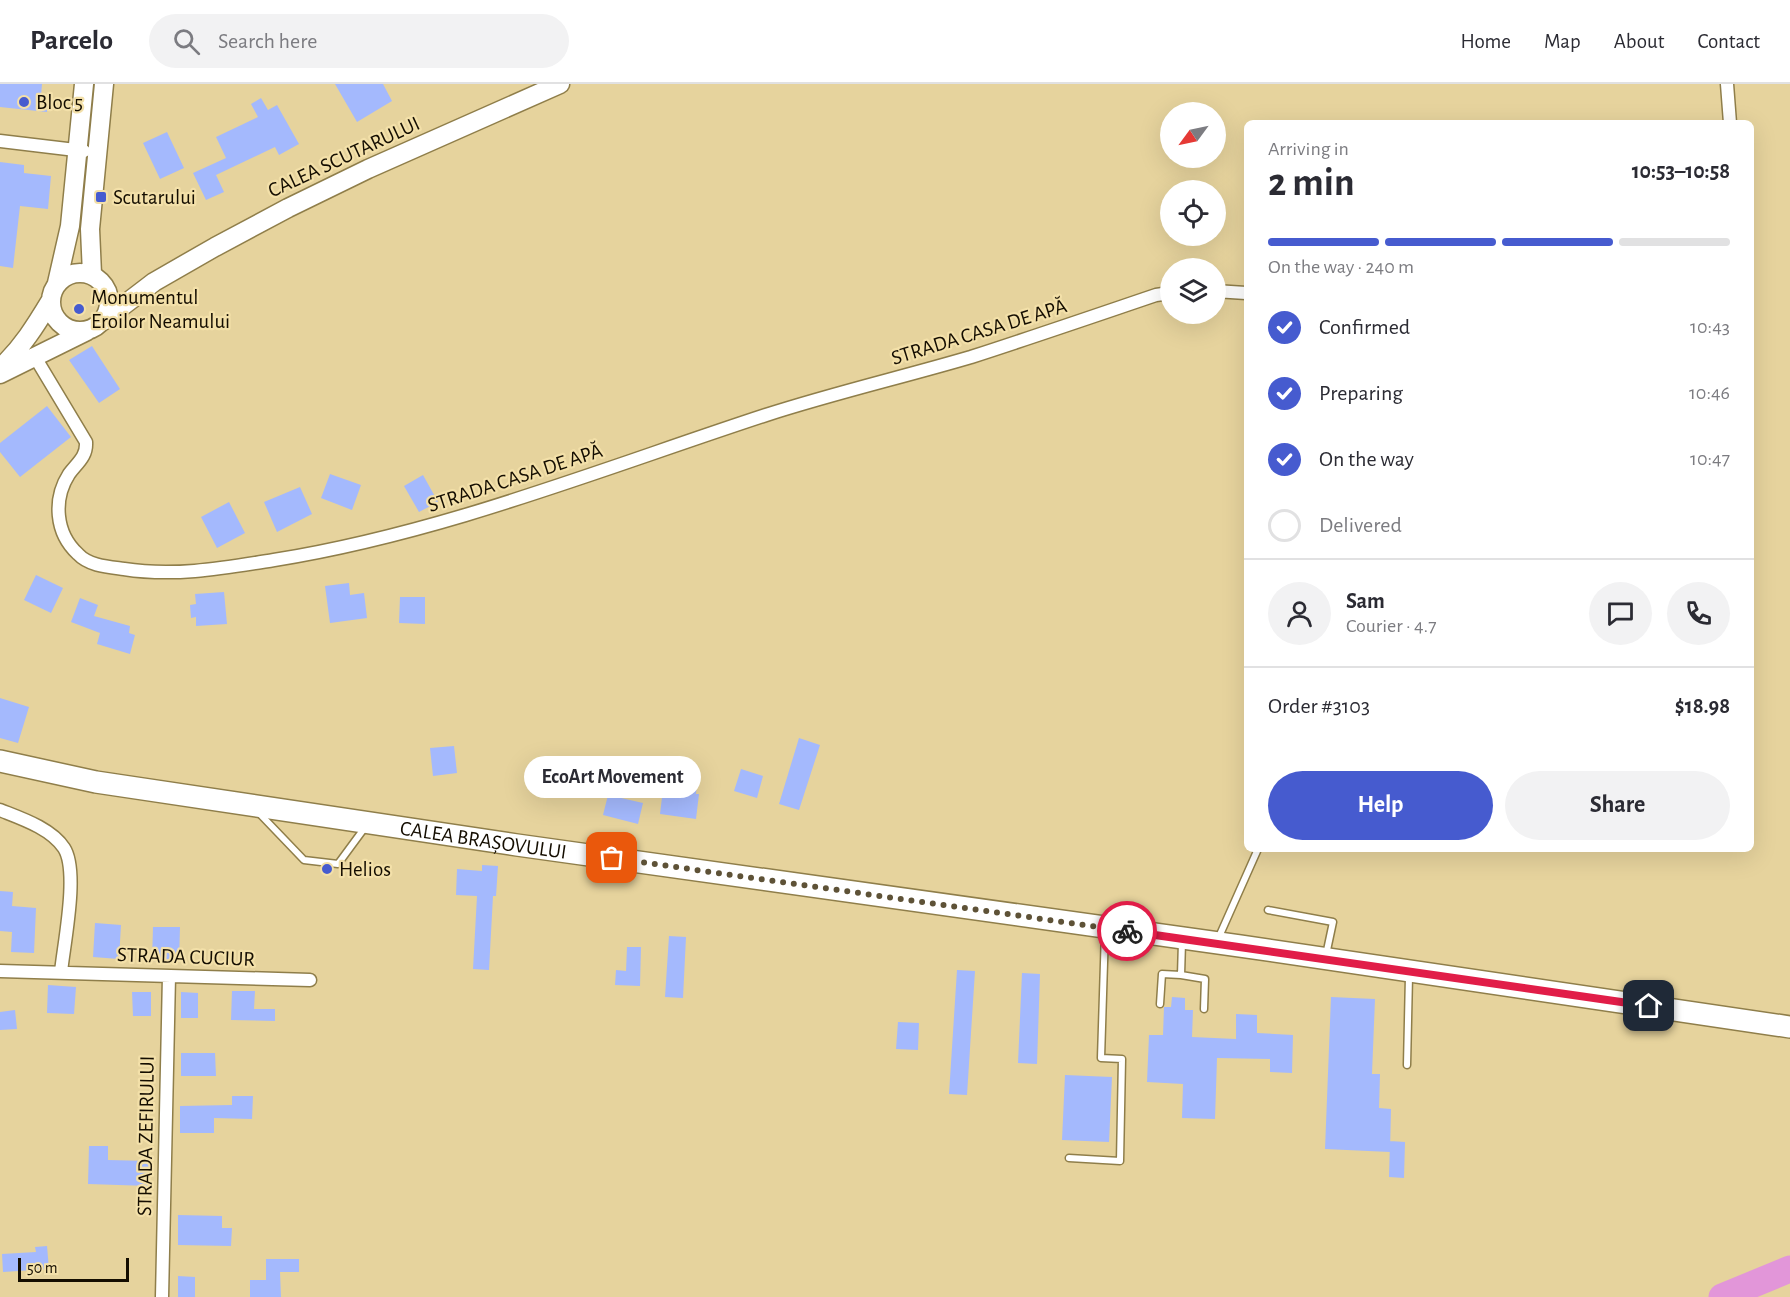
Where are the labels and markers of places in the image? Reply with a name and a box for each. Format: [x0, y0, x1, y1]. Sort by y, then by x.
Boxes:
place label: Bloc 5 [36, 92, 83, 113]
marker: Bloc 5 [17, 95, 31, 109]
place label: Scutarului [113, 187, 196, 208]
marker: Scutarului [94, 190, 108, 204]
place label: Monumentul Eroilor Neamului [91, 287, 230, 332]
marker: Monumentul Eroilor Neamului [72, 302, 86, 316]
callout: EcoArt Movement [524, 756, 700, 798]
pin [586, 832, 637, 883]
place label: Helios [339, 859, 391, 880]
marker: Helios [320, 862, 334, 876]
pin [1623, 980, 1674, 1031]

